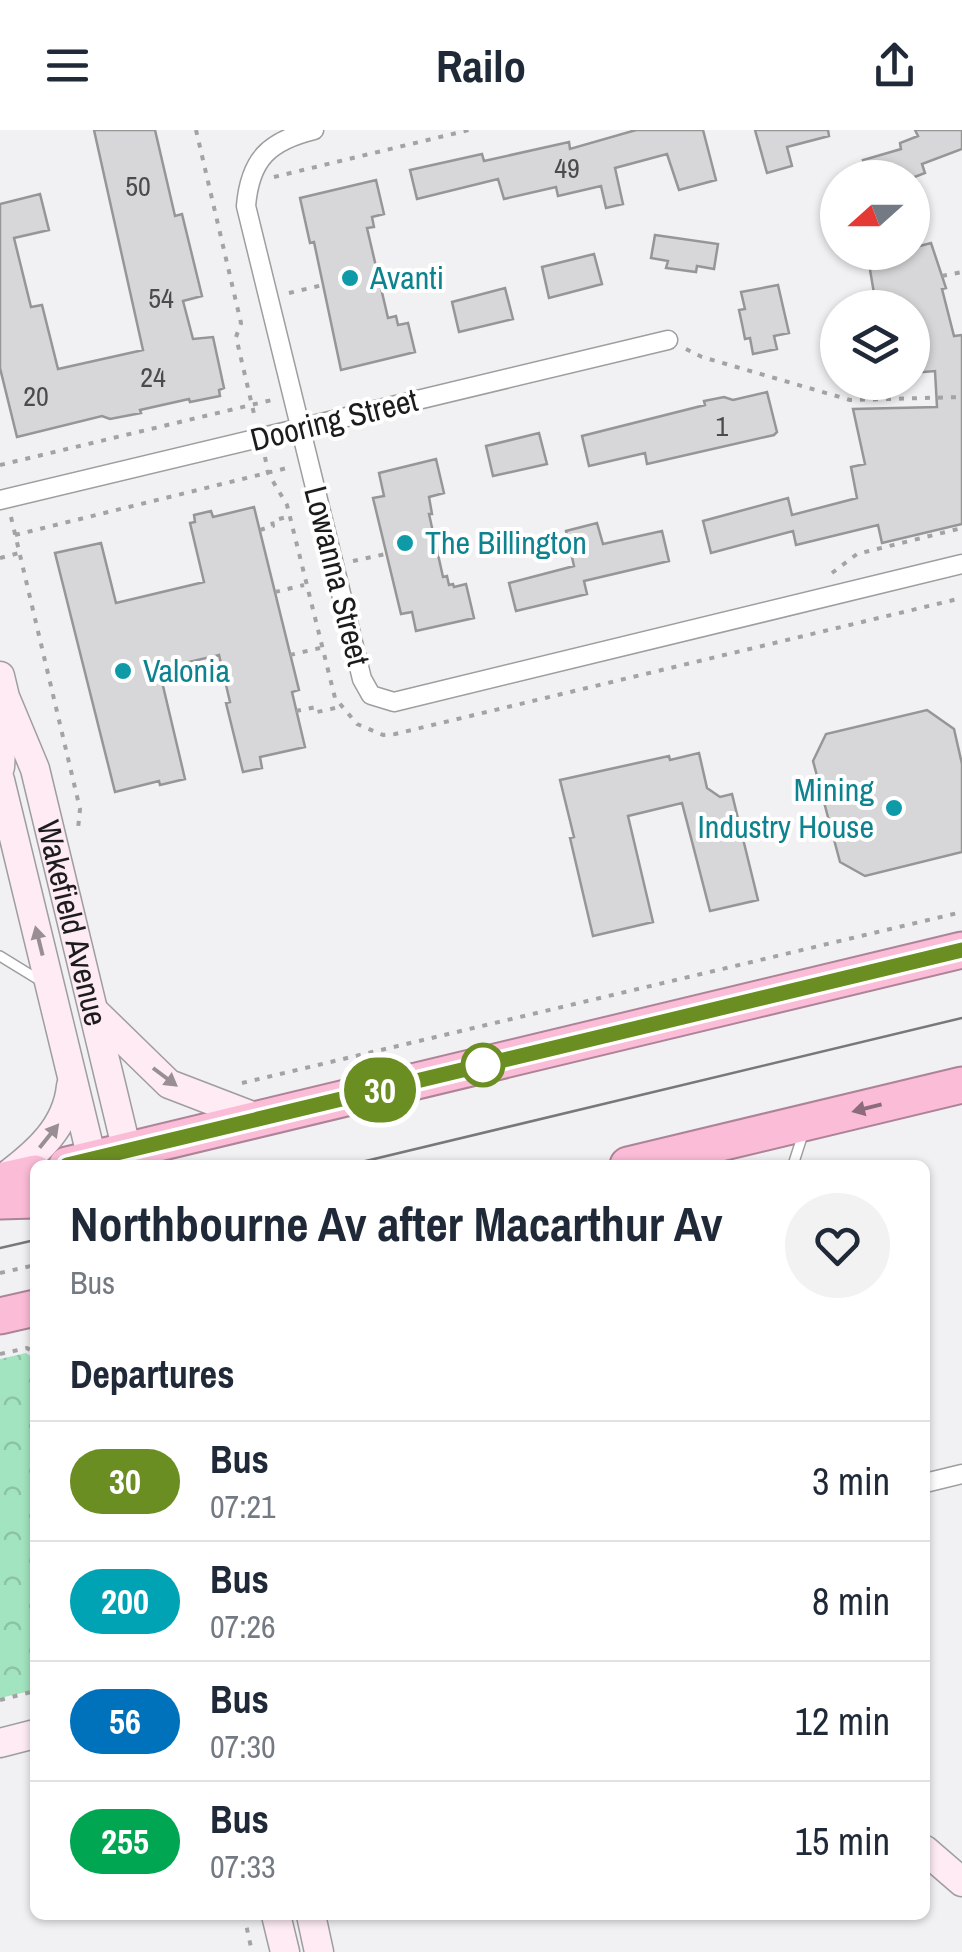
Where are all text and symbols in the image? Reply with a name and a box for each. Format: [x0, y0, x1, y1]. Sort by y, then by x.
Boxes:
text: Railo [436, 35, 526, 96]
icon: menu [40, 38, 95, 93]
icon: share [867, 38, 922, 93]
house number: 49 [554, 149, 580, 187]
north arrow [820, 160, 930, 270]
map controls [820, 160, 930, 400]
house number: 50 [125, 167, 151, 205]
place label: Avanti [369, 256, 444, 299]
marker: Avanti [339, 267, 361, 289]
house number: 54 [148, 279, 174, 317]
button: layers [820, 290, 930, 400]
house number: 24 [140, 358, 166, 396]
house number: 20 [23, 377, 49, 415]
street label: Dooring Street [246, 378, 422, 461]
house number: 1 [716, 407, 729, 445]
street label: Lowanna Street [294, 482, 381, 670]
place label: The Billington [425, 521, 587, 564]
marker: The Billington [394, 532, 416, 554]
place label: Valonia [143, 649, 230, 692]
marker: Valonia [112, 660, 134, 682]
place label: Mining Industry House [698, 768, 874, 848]
marker: Mining Industry House [883, 797, 905, 819]
street label: Wakefield Avenue [27, 816, 118, 1030]
one-way arrow [31, 925, 46, 956]
unlabelled marker [462, 1044, 504, 1086]
line badge: 30 [335, 1058, 425, 1122]
one-way arrow [151, 1067, 177, 1088]
text: 30 [364, 1067, 396, 1114]
one-way arrow [851, 1101, 882, 1116]
one-way arrow [38, 1123, 59, 1148]
text: Northbourne Av after Macarthur Av [70, 1191, 723, 1256]
button: heart [785, 1193, 890, 1298]
text: Bus [70, 1261, 115, 1304]
text: Departures [70, 1349, 235, 1400]
text: Bus [210, 1434, 269, 1485]
text: 3 min [812, 1456, 890, 1507]
text: 30 [109, 1458, 141, 1505]
text: 07:21 [210, 1485, 276, 1528]
text: Bus [210, 1554, 269, 1605]
text: 8 min [812, 1576, 890, 1627]
text: 200 [101, 1578, 149, 1625]
text: 07:26 [210, 1605, 276, 1648]
text: Bus [210, 1674, 269, 1725]
text: 12 min [795, 1696, 890, 1747]
text: 56 [109, 1698, 141, 1745]
text: 07:30 [210, 1725, 276, 1768]
text: Bus [210, 1794, 269, 1845]
text: 15 min [795, 1816, 890, 1867]
text: 255 [101, 1818, 149, 1865]
text: 07:33 [210, 1845, 276, 1888]

